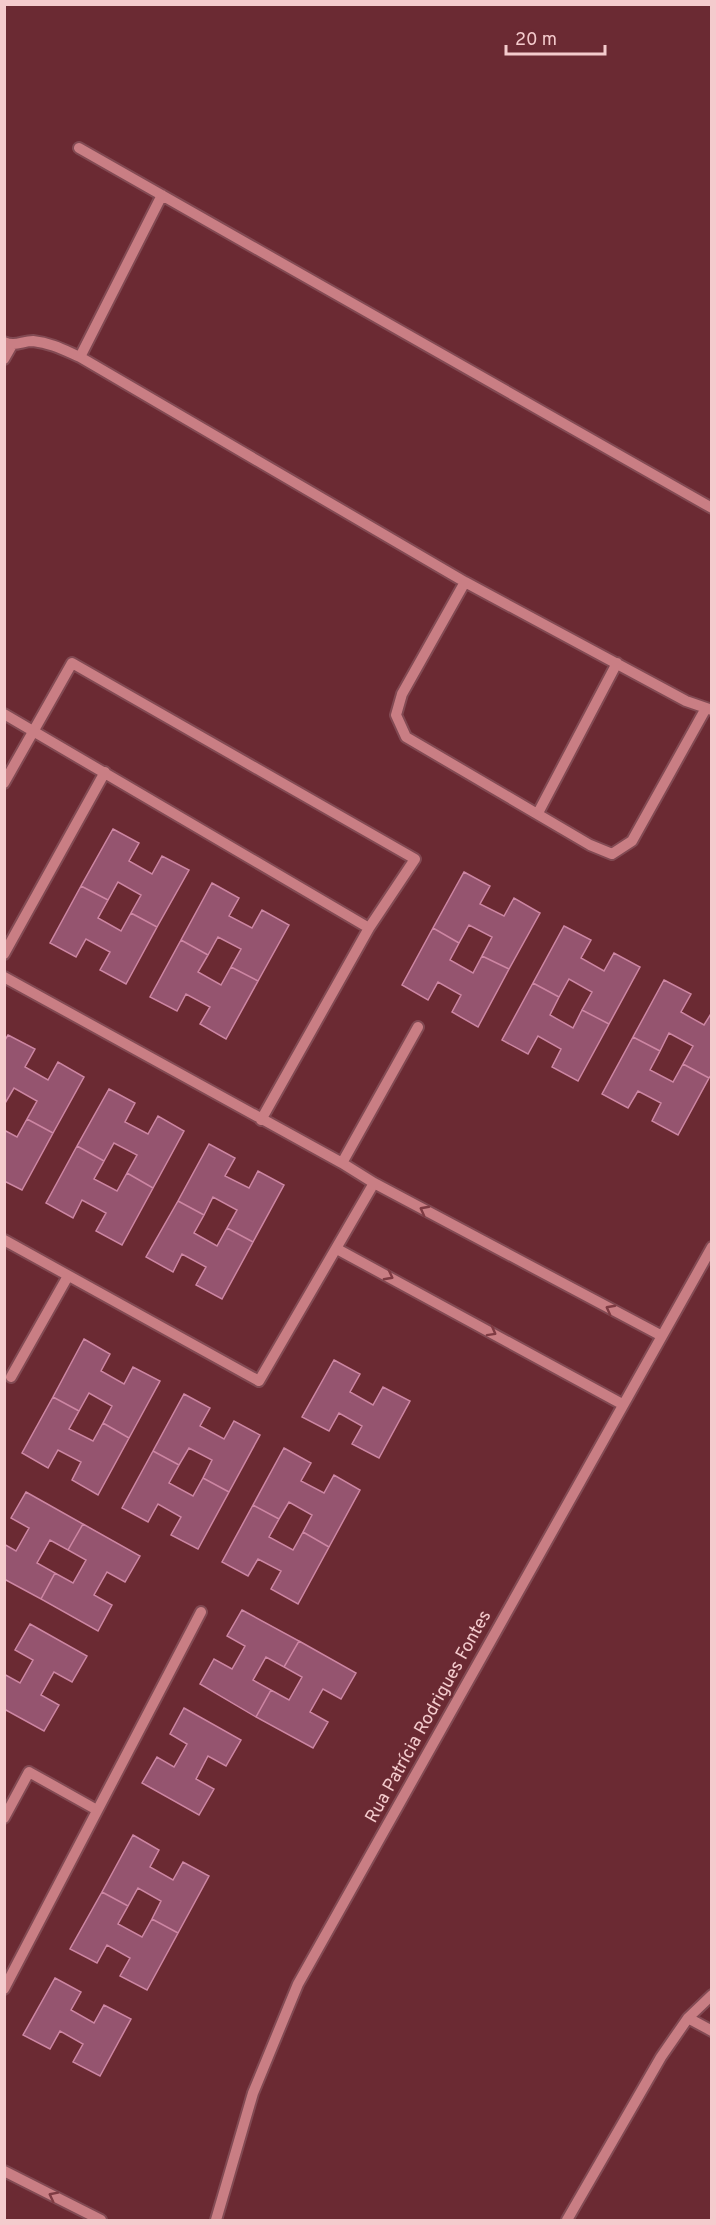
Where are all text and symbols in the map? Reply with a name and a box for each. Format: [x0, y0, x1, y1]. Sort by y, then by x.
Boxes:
scale bar [506, 18, 605, 56]
text: 20 m [515, 29, 557, 52]
one-way arrow [420, 1206, 431, 1217]
one-way arrow [383, 1269, 393, 1280]
one-way arrow [606, 1305, 616, 1316]
one-way arrow [486, 1325, 496, 1336]
street label: Rua Patrícia Rodrigues Fontes [361, 1607, 497, 1827]
one-way arrow [49, 2192, 59, 2203]

